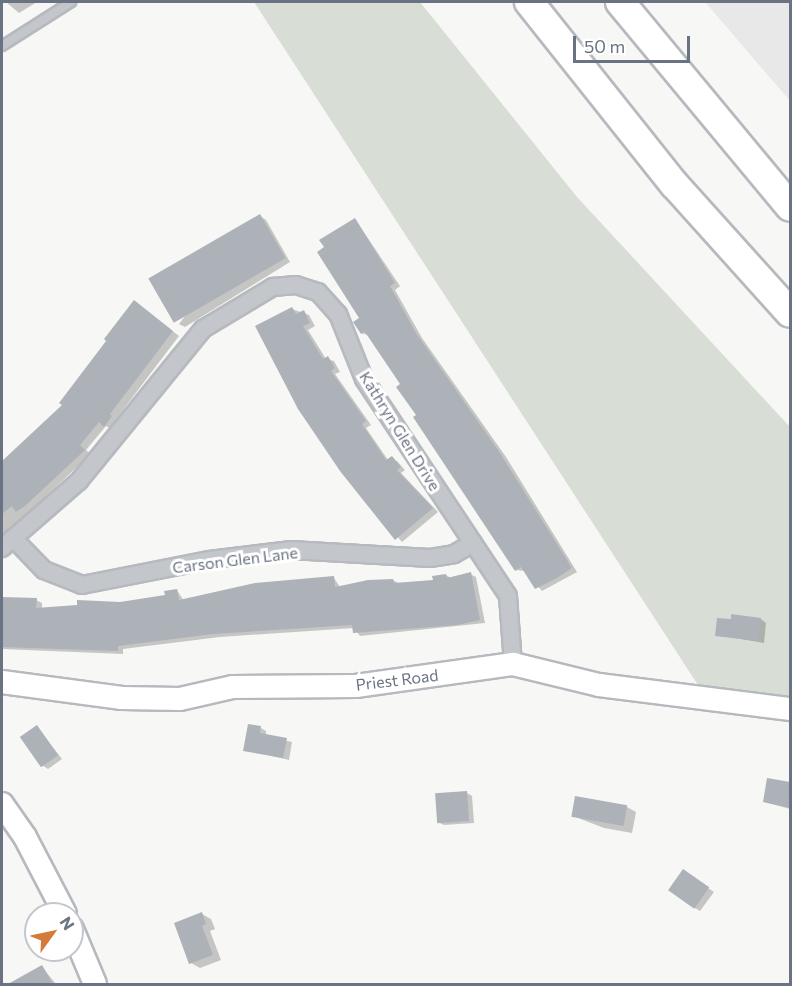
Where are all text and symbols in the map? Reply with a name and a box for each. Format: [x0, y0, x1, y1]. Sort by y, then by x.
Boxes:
scale bar [576, 24, 693, 62]
text: 50 m [584, 35, 625, 57]
street label: Kathryn Glen Drive [356, 368, 444, 494]
street label: Carson Glen Lane [171, 543, 299, 577]
street label: Priest Road [355, 665, 439, 695]
north arrow [24, 902, 84, 962]
text: N [57, 913, 79, 933]

